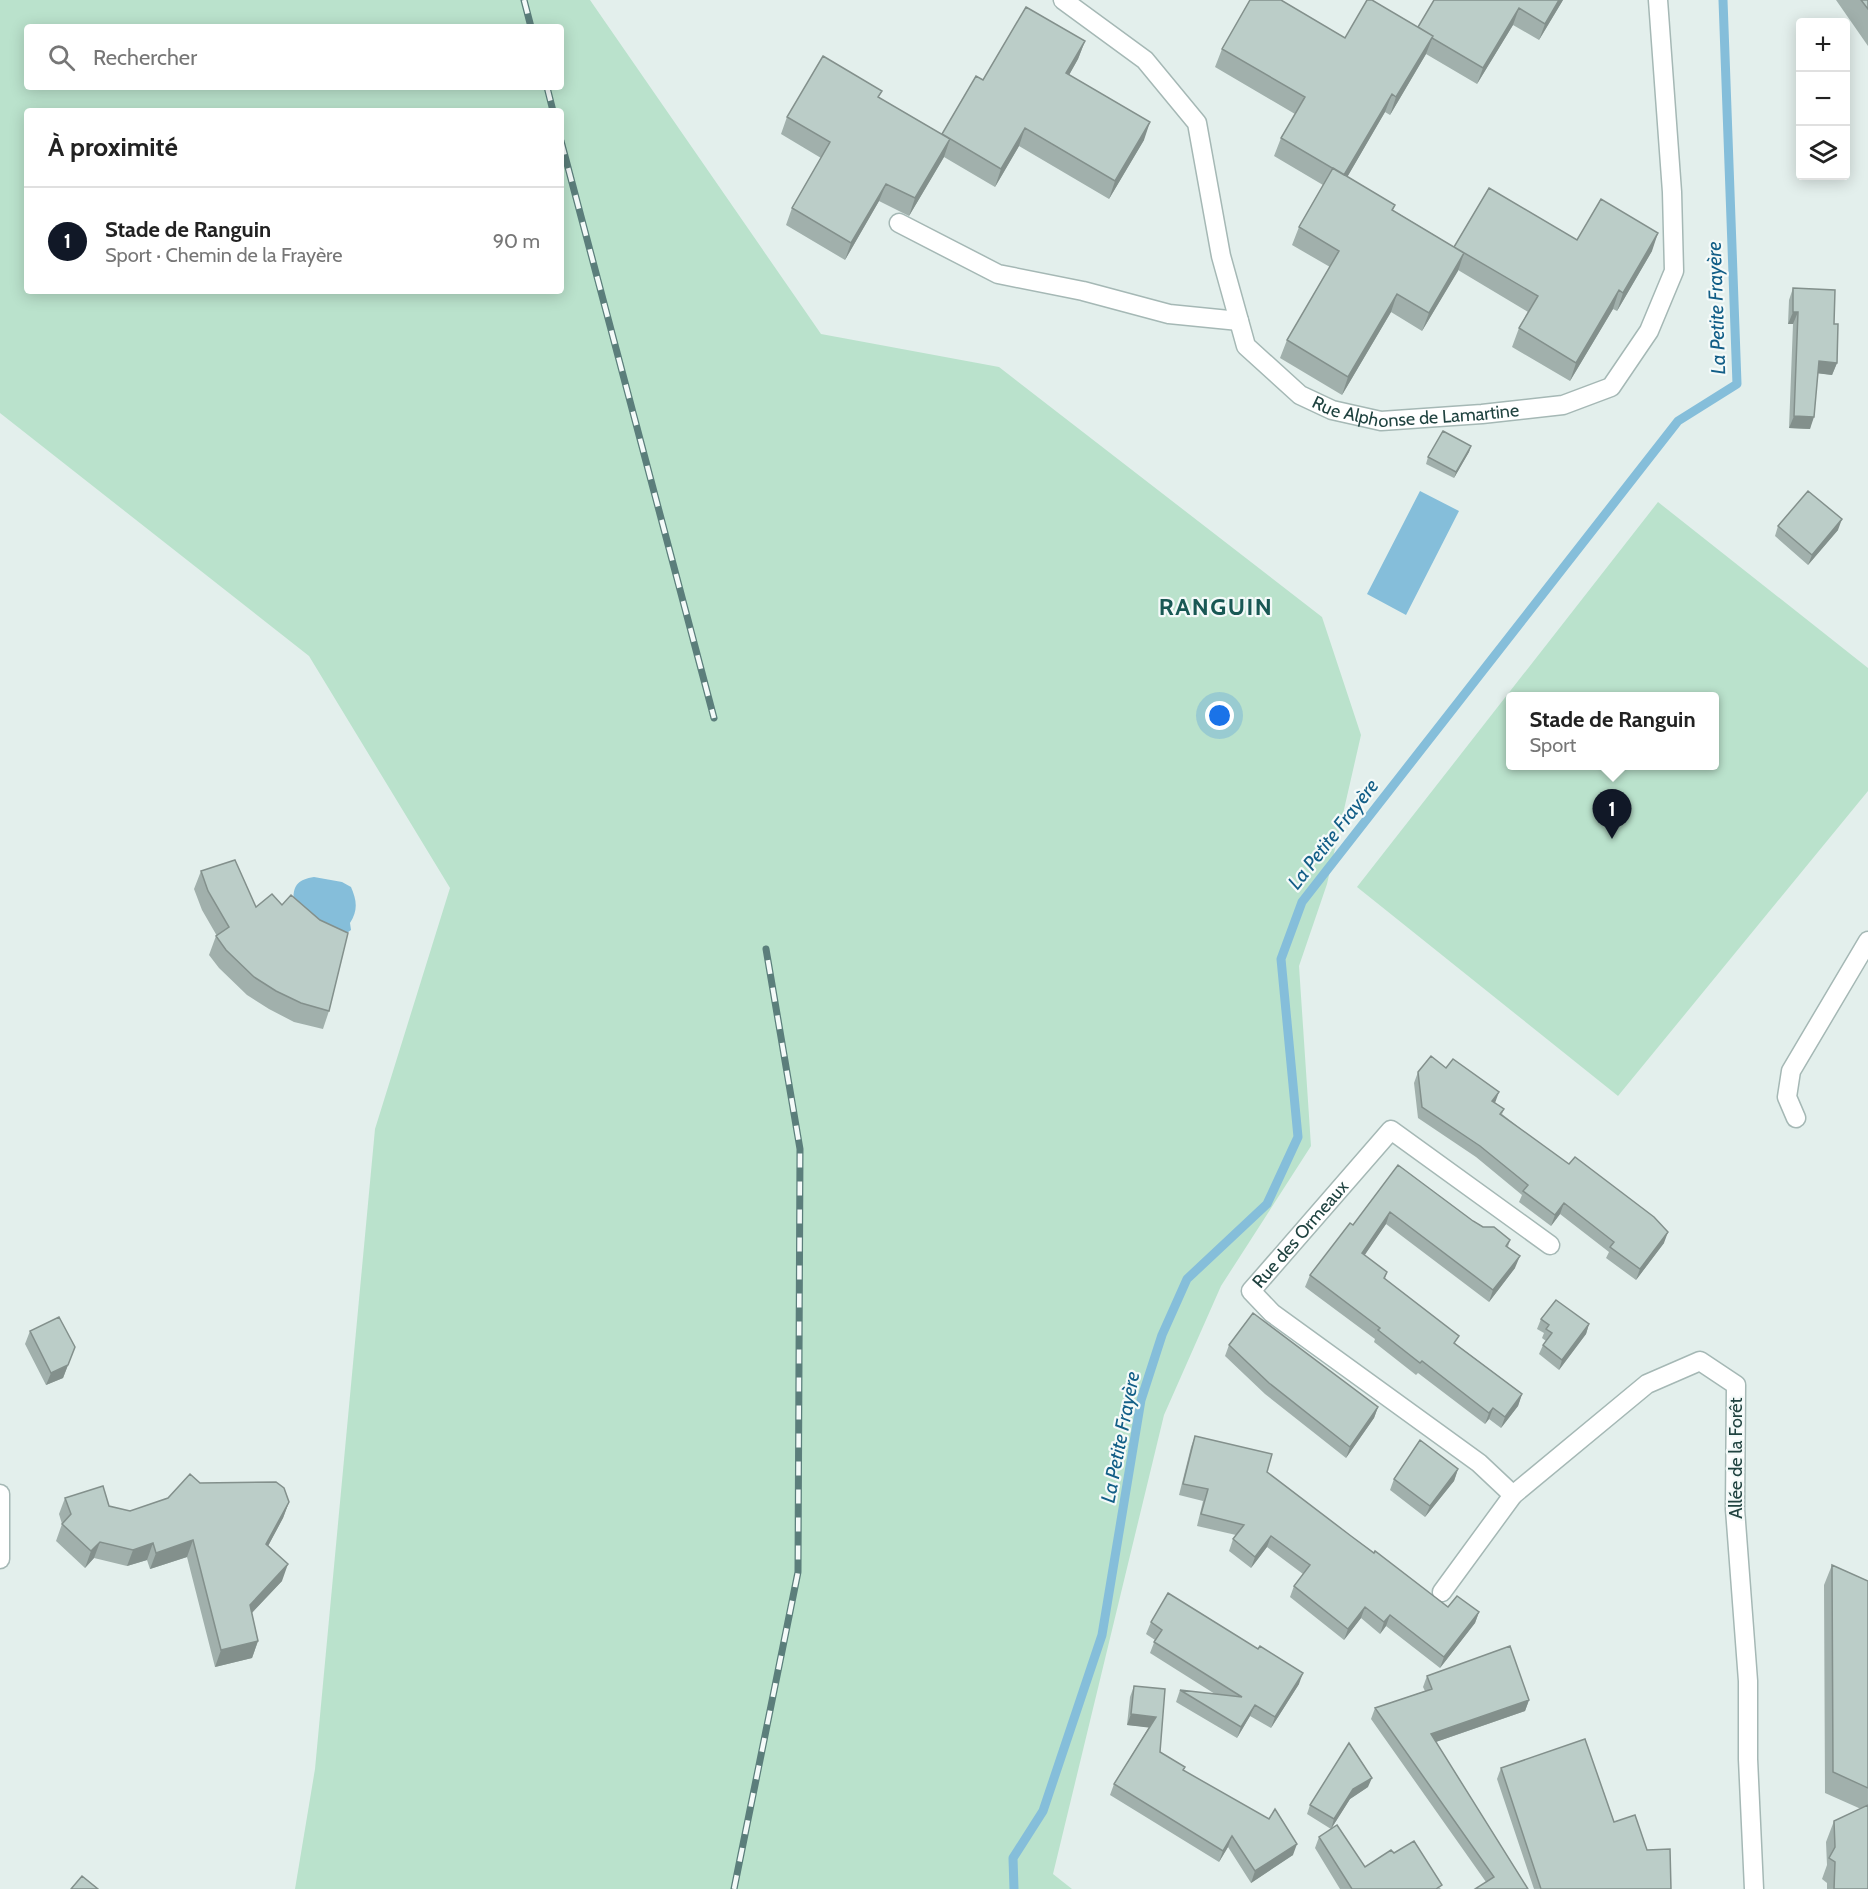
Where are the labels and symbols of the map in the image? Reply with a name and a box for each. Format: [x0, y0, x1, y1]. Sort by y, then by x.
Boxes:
water label: La Petite Frayère [1702, 241, 1730, 375]
street label: Rue Alphonse de Lamartine [1309, 391, 1520, 432]
district label: RANGUIN [1159, 592, 1273, 621]
your location [1205, 701, 1234, 730]
water label: La Petite Frayère [1283, 774, 1383, 894]
pin: 1 [1592, 790, 1632, 839]
street label: Rue des Ormeaux [1248, 1176, 1353, 1292]
water label: La Petite Frayère [1096, 1369, 1144, 1505]
street label: Allée de la Forêt [1725, 1397, 1747, 1519]

